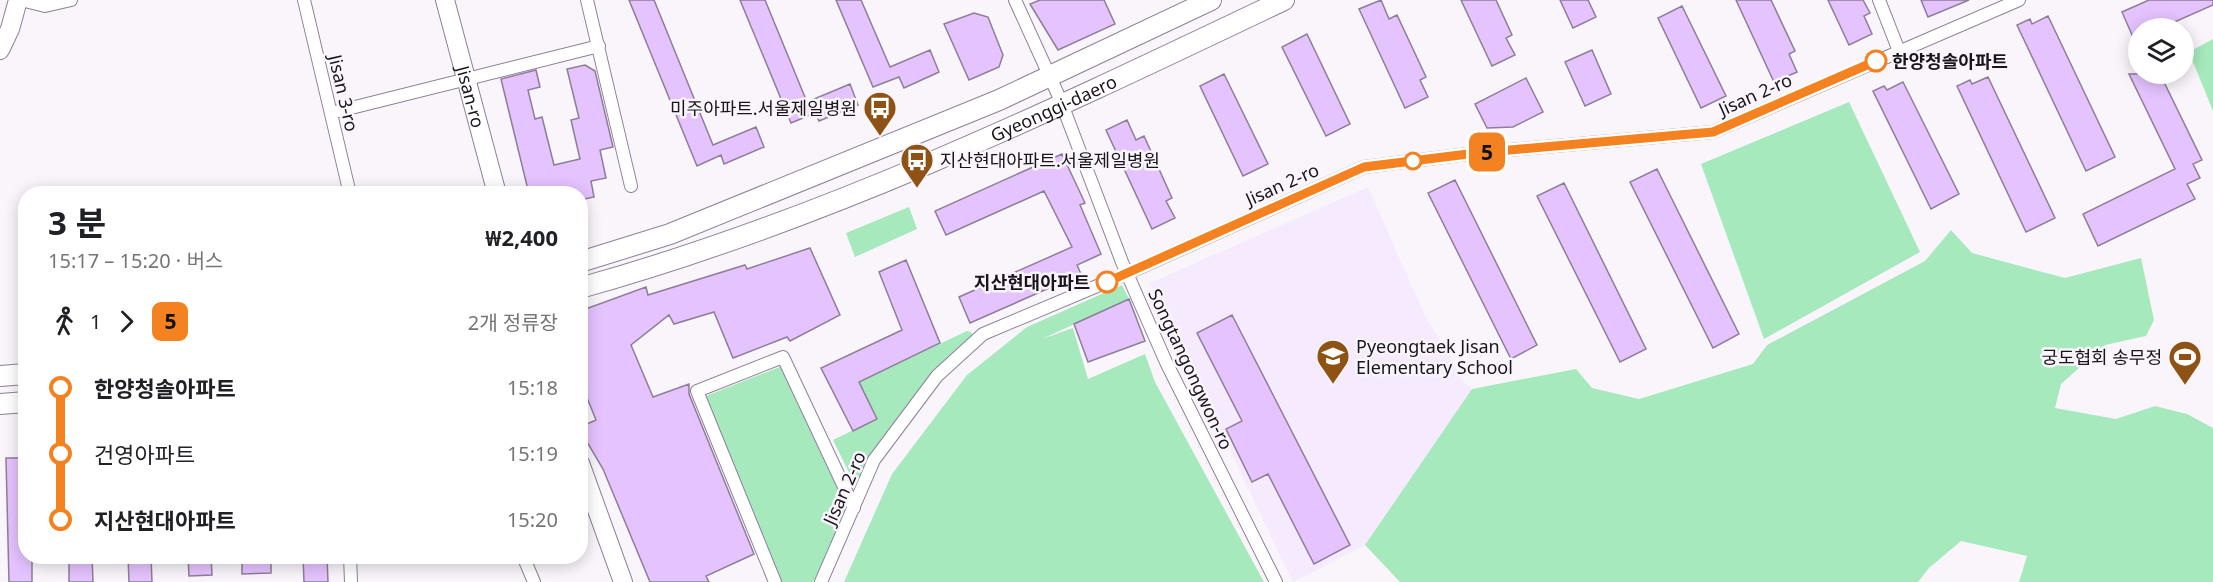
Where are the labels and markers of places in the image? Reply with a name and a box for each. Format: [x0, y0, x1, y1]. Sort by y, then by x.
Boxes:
place label: 한양청솔아파트 [1892, 49, 2008, 73]
marker: 한양청솔아파트 [1865, 50, 1887, 72]
bus stop icon: 미주아파트.서울제일병원 [862, 90, 898, 137]
place label: 미주아파트.서울제일병원 [670, 96, 857, 120]
bus stop icon: 지산현대아파트.서울제일병원 [899, 142, 935, 189]
place label: 지산현대아파트.서울제일병원 [940, 148, 1160, 172]
unlabelled marker [1404, 152, 1422, 170]
place label: 지산현대아파트 [974, 270, 1090, 294]
marker: 지산현대아파트 [1096, 271, 1118, 293]
place label: Pyeongtaek Jisan Elementary School [1356, 334, 1513, 379]
school or university icon: Pyeongtaek Jisan Elementary School [1315, 338, 1351, 385]
sports icon: 궁도협회 송무정 [2167, 339, 2203, 386]
place label: 궁도협회 송무정 [2041, 345, 2162, 369]

